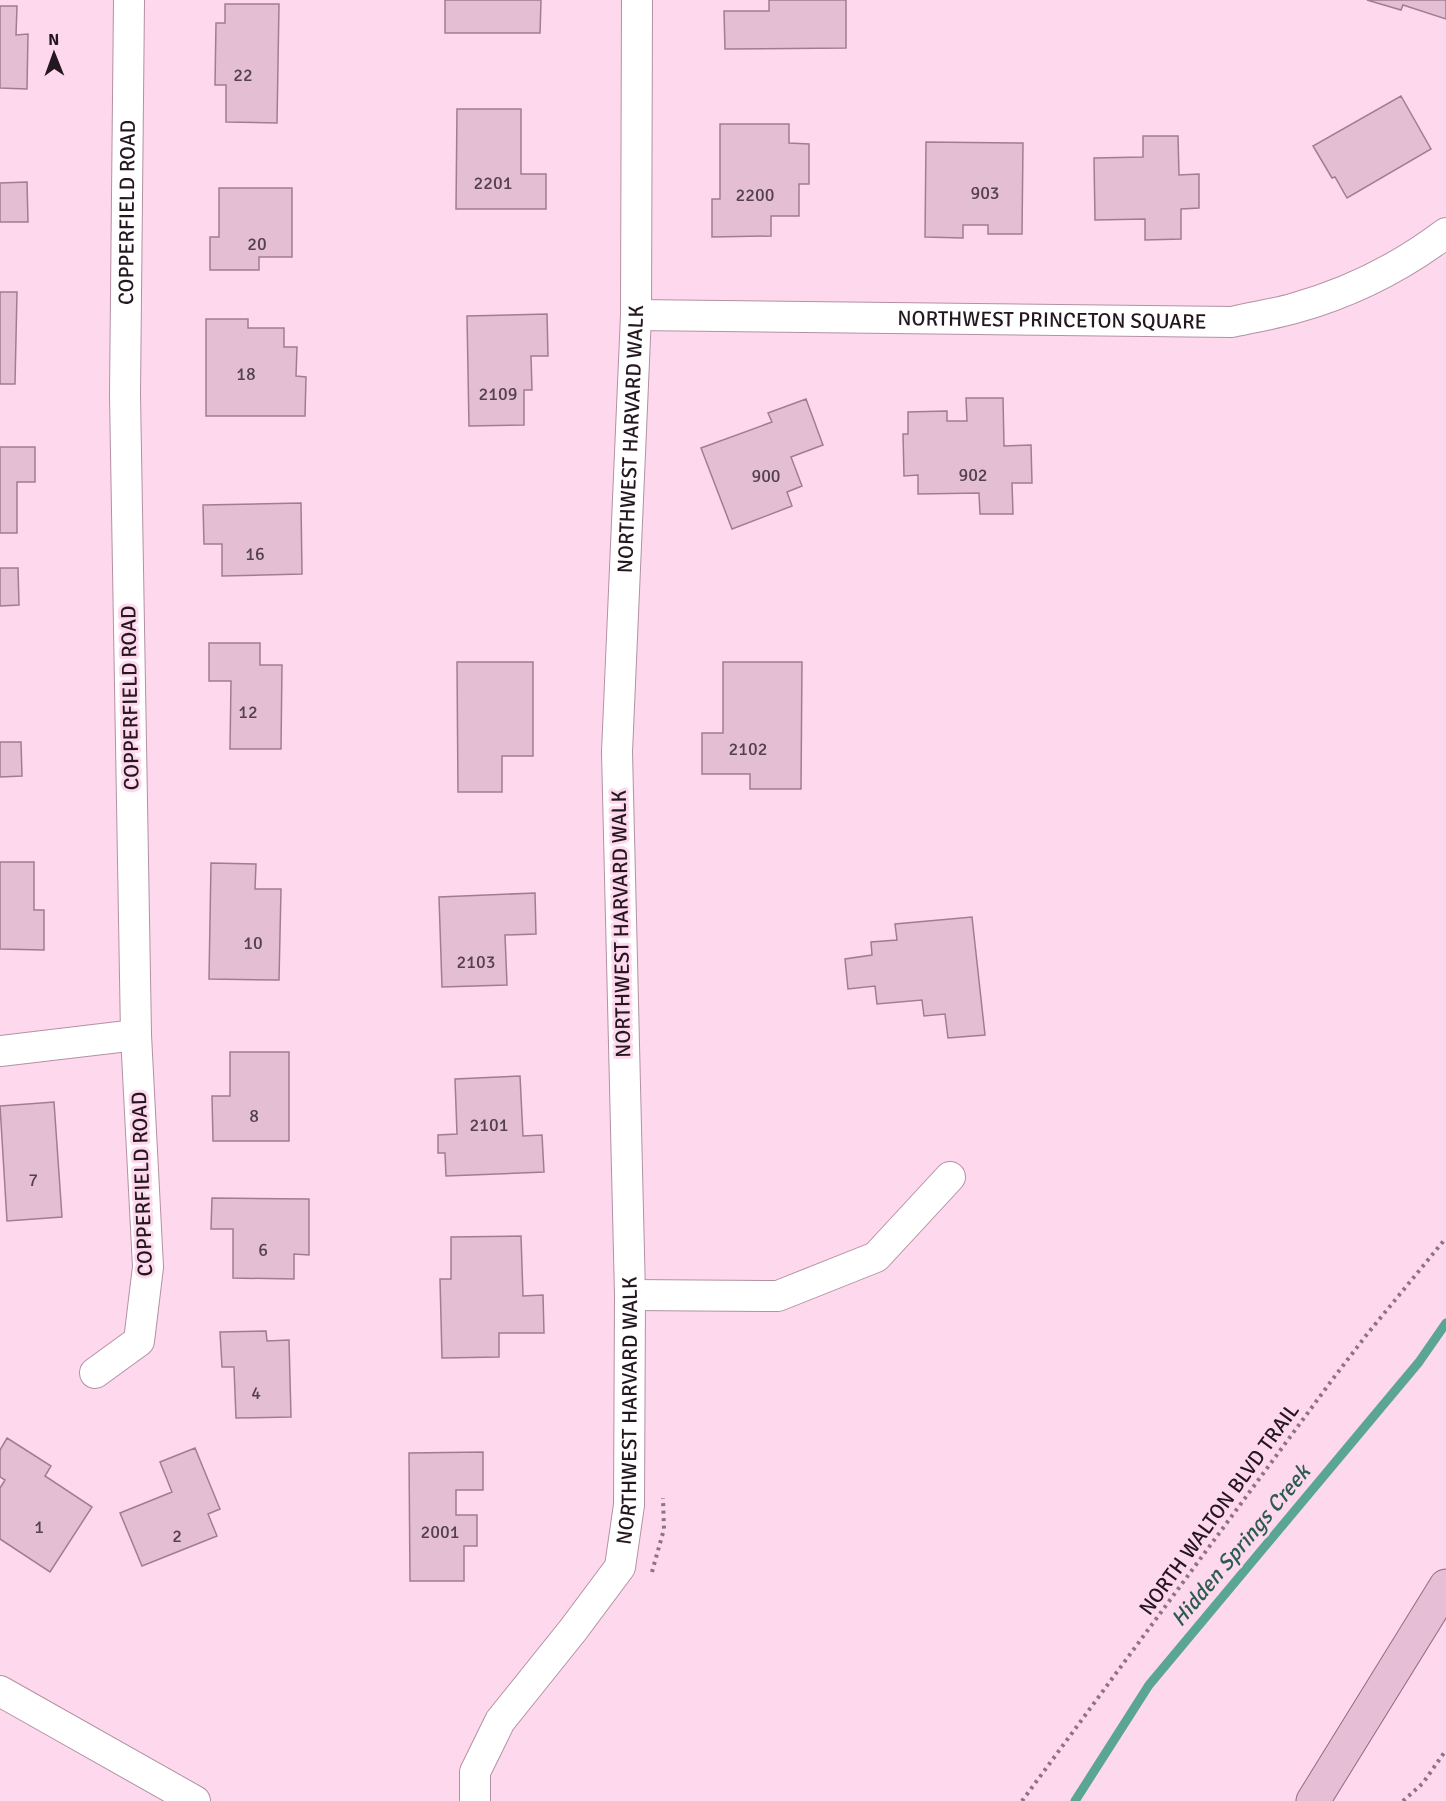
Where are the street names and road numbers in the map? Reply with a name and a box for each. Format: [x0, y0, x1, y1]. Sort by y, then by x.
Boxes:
street label: COPPERFIELD ROAD [113, 120, 141, 305]
street label: NORTHWEST HARVARD WALK [612, 305, 649, 574]
street label: NORTHWEST PRINCETON SQUARE [897, 305, 1207, 335]
street label: COPPERFIELD ROAD [115, 605, 145, 791]
street label: NORTHWEST HARVARD WALK [606, 789, 636, 1058]
street label: COPPERFIELD ROAD [126, 1091, 158, 1277]
street label: NORTHWEST HARVARD WALK [610, 1276, 643, 1546]
street label: NORTH WALTON BLVD TRAIL [1133, 1398, 1305, 1620]

